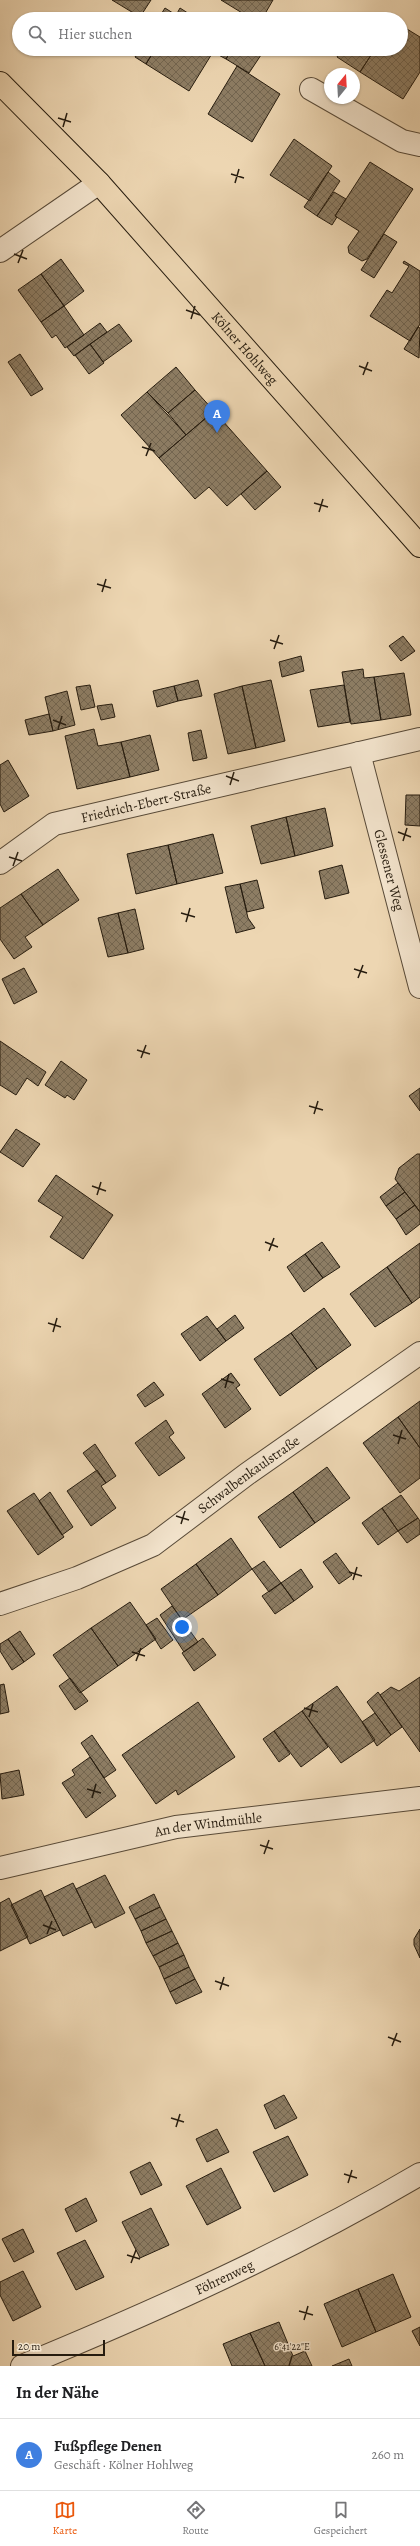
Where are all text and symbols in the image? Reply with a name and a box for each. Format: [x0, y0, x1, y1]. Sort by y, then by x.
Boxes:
search box [12, 12, 408, 56]
icon: search [26, 23, 48, 45]
text: Hier suchen [58, 24, 132, 44]
north arrow [324, 68, 360, 104]
street label: Kölner Hohlweg [207, 308, 282, 389]
pin: A [204, 400, 230, 433]
street label: Friedrich-Ebert-Straße [79, 779, 213, 827]
street label: Glessener Weg [369, 827, 409, 913]
street label: Schwalbenkaulstraße [194, 1431, 304, 1518]
your location [172, 1617, 192, 1637]
street label: An der Windmühle [152, 1808, 263, 1842]
street label: Föhrenweg [192, 2255, 257, 2300]
scale bar [12, 2338, 105, 2357]
text: 20 m [18, 2339, 40, 2354]
text: 6°41'22"E [274, 2340, 310, 2353]
text: In der Nähe [16, 2381, 99, 2404]
text: Fußpflege Denen [54, 2436, 162, 2456]
text: A [25, 2446, 33, 2463]
text: 260 m [371, 2446, 404, 2463]
text: Geschäft · Kölner Hohlweg [54, 2456, 193, 2473]
tab: Karte [53, 2499, 77, 2538]
tab: Route [182, 2499, 209, 2538]
tab: Gespeichert [314, 2499, 367, 2538]

